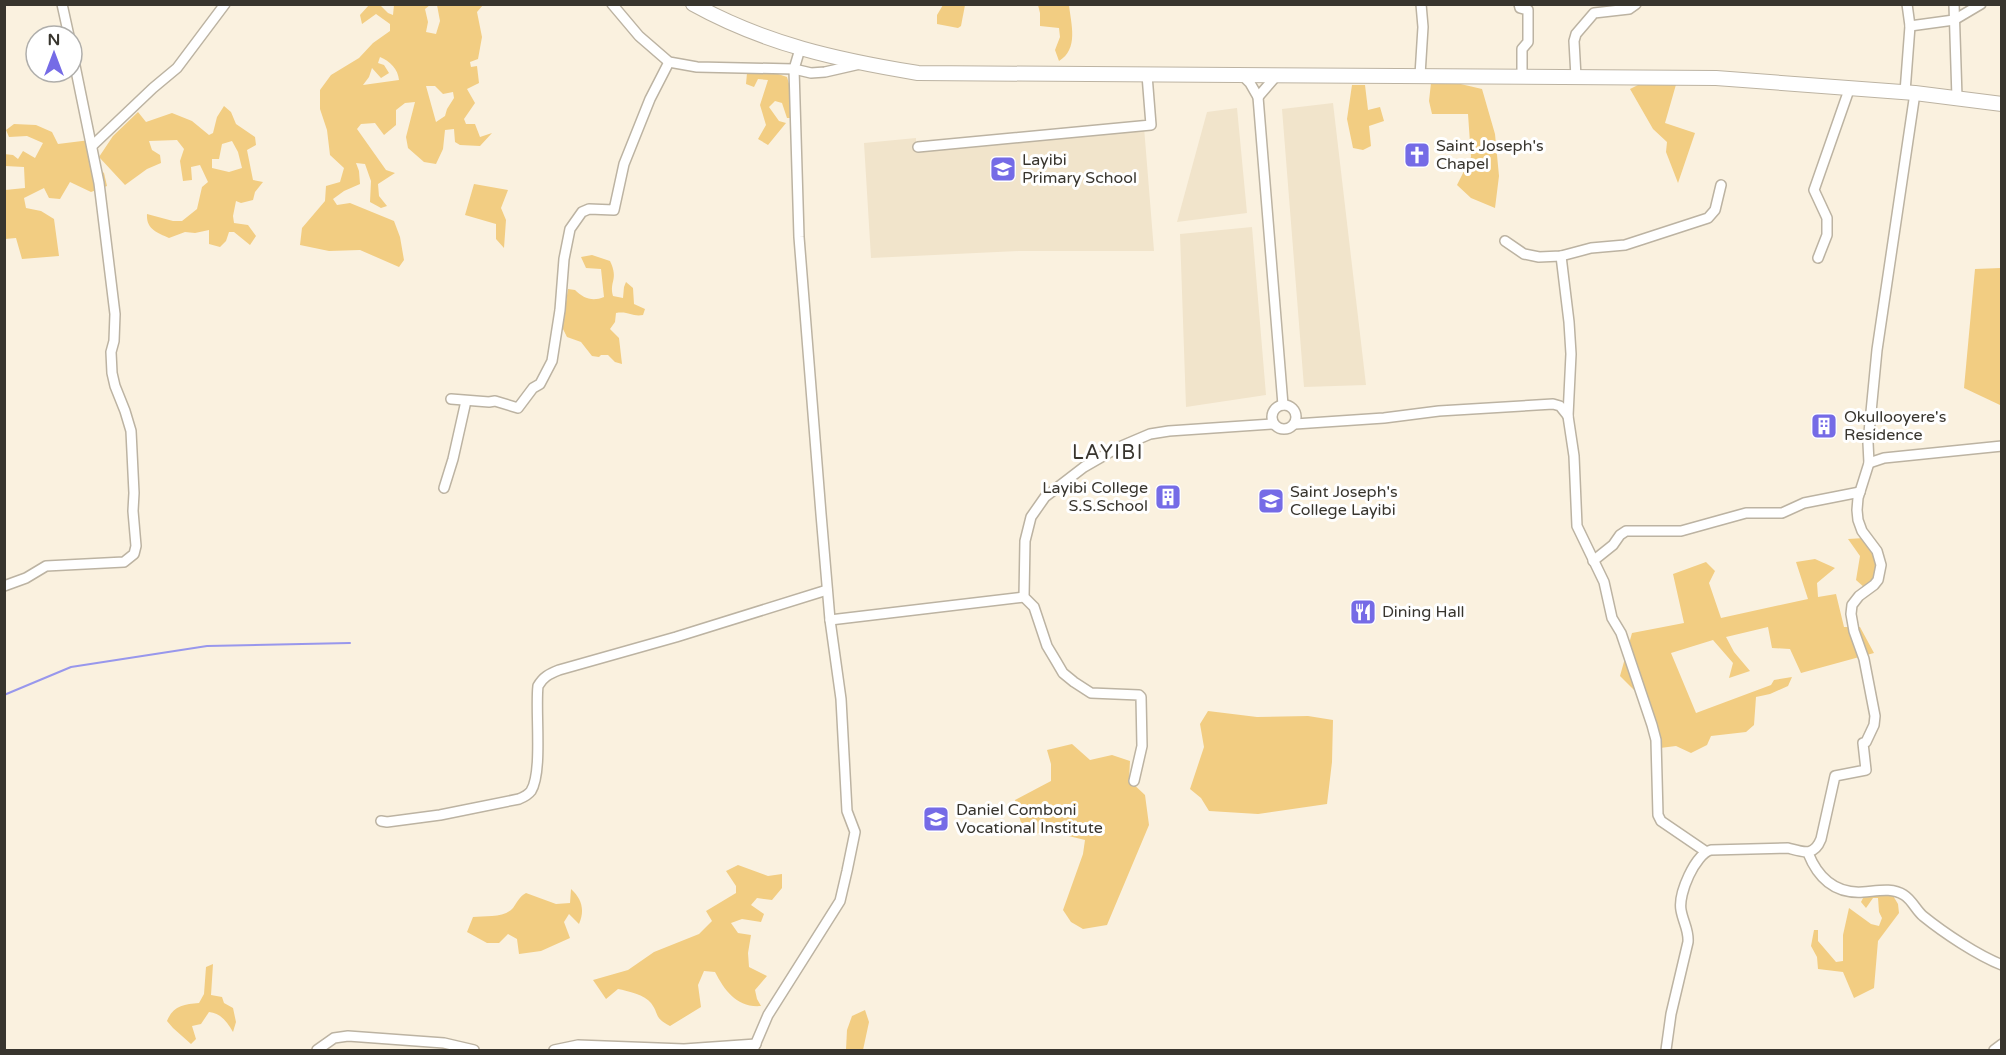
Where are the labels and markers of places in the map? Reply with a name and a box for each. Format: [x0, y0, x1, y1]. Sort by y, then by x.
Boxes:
place label: Saint Joseph's Chapel [1436, 136, 1544, 174]
church icon: Saint Joseph's Chapel [1402, 140, 1432, 170]
place label: Layibi Primary School [1022, 150, 1137, 188]
school or university icon: Layibi Primary School [988, 154, 1018, 184]
place label: Okullooyere's Residence [1844, 407, 1946, 445]
building icon: Okullooyere's Residence [1809, 411, 1839, 441]
place label: Layibi College S.S.School [1042, 478, 1148, 516]
building icon: Layibi College S.S.School [1153, 482, 1183, 512]
place label: Saint Joseph's College Layibi [1290, 482, 1398, 520]
school or university icon: Saint Joseph's College Layibi [1256, 486, 1286, 516]
restaurant icon: Dining Hall [1348, 597, 1378, 627]
place label: Dining Hall [1382, 602, 1465, 622]
place label: Daniel Comboni Vocational Institute [956, 800, 1103, 838]
school or university icon: Daniel Comboni Vocational Institute [921, 804, 951, 834]

